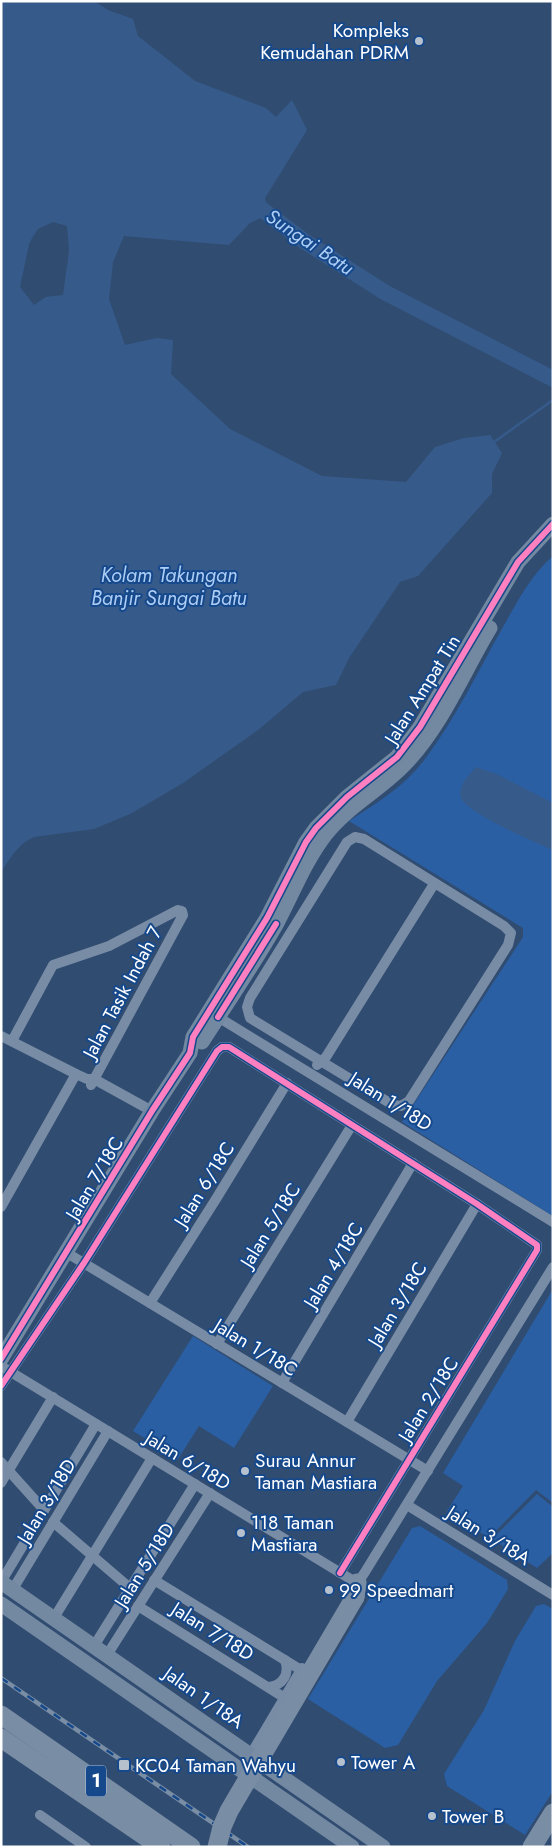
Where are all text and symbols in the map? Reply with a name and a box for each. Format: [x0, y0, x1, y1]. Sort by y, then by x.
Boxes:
place label: Kompleks Kemudahan PDRM [260, 17, 409, 66]
marker: Kompleks Kemudahan PDRM [413, 35, 425, 47]
water label: Sungai Batu [260, 202, 360, 283]
water label: Kolam Takungan Banjir Sungai Batu [91, 561, 247, 613]
street label: Jalan Ampat Tin [376, 629, 467, 752]
street label: Jalan Tasik Indah 7 [75, 921, 169, 1066]
street label: Jalan 1/18D [342, 1064, 437, 1138]
street label: Jalan 7/18C [57, 1132, 130, 1228]
street label: Jalan 6/18C [166, 1137, 241, 1234]
street label: Jalan 5/18C [232, 1178, 307, 1275]
street label: Jalan 4/18C [296, 1217, 370, 1316]
street label: Jalan 3/18C [360, 1257, 433, 1354]
street label: Jalan 1/18C [206, 1310, 303, 1383]
street label: Jalan 2/18C [390, 1352, 465, 1449]
street label: Jalan 6/18D [137, 1423, 236, 1497]
place label: Surau Annur Taman Mastiara [255, 1447, 377, 1496]
street label: Jalan 3/18D [9, 1454, 82, 1551]
marker: Surau Annur Taman Mastiara [239, 1465, 251, 1477]
street label: Jalan 3/18A [439, 1497, 536, 1572]
place label: 118 Taman Mastiara [251, 1509, 334, 1558]
street label: Jalan 5/18D [106, 1518, 181, 1615]
marker: 118 Taman Mastiara [235, 1527, 247, 1539]
place label: 99 Speedmart [339, 1577, 454, 1604]
marker: 99 Speedmart [323, 1584, 335, 1596]
street label: Jalan 7/18D [164, 1594, 259, 1667]
street label: Jalan 1/18A [156, 1658, 250, 1735]
place label: Tower A [351, 1749, 416, 1776]
place label: KC04 Taman Wahyu [135, 1752, 296, 1779]
marker: Tower A [335, 1756, 347, 1768]
marker: KC04 Taman Wahyu [117, 1758, 131, 1772]
road number: 1 [86, 1765, 106, 1796]
place label: Tower B [442, 1803, 504, 1830]
marker: Tower B [426, 1810, 438, 1822]

